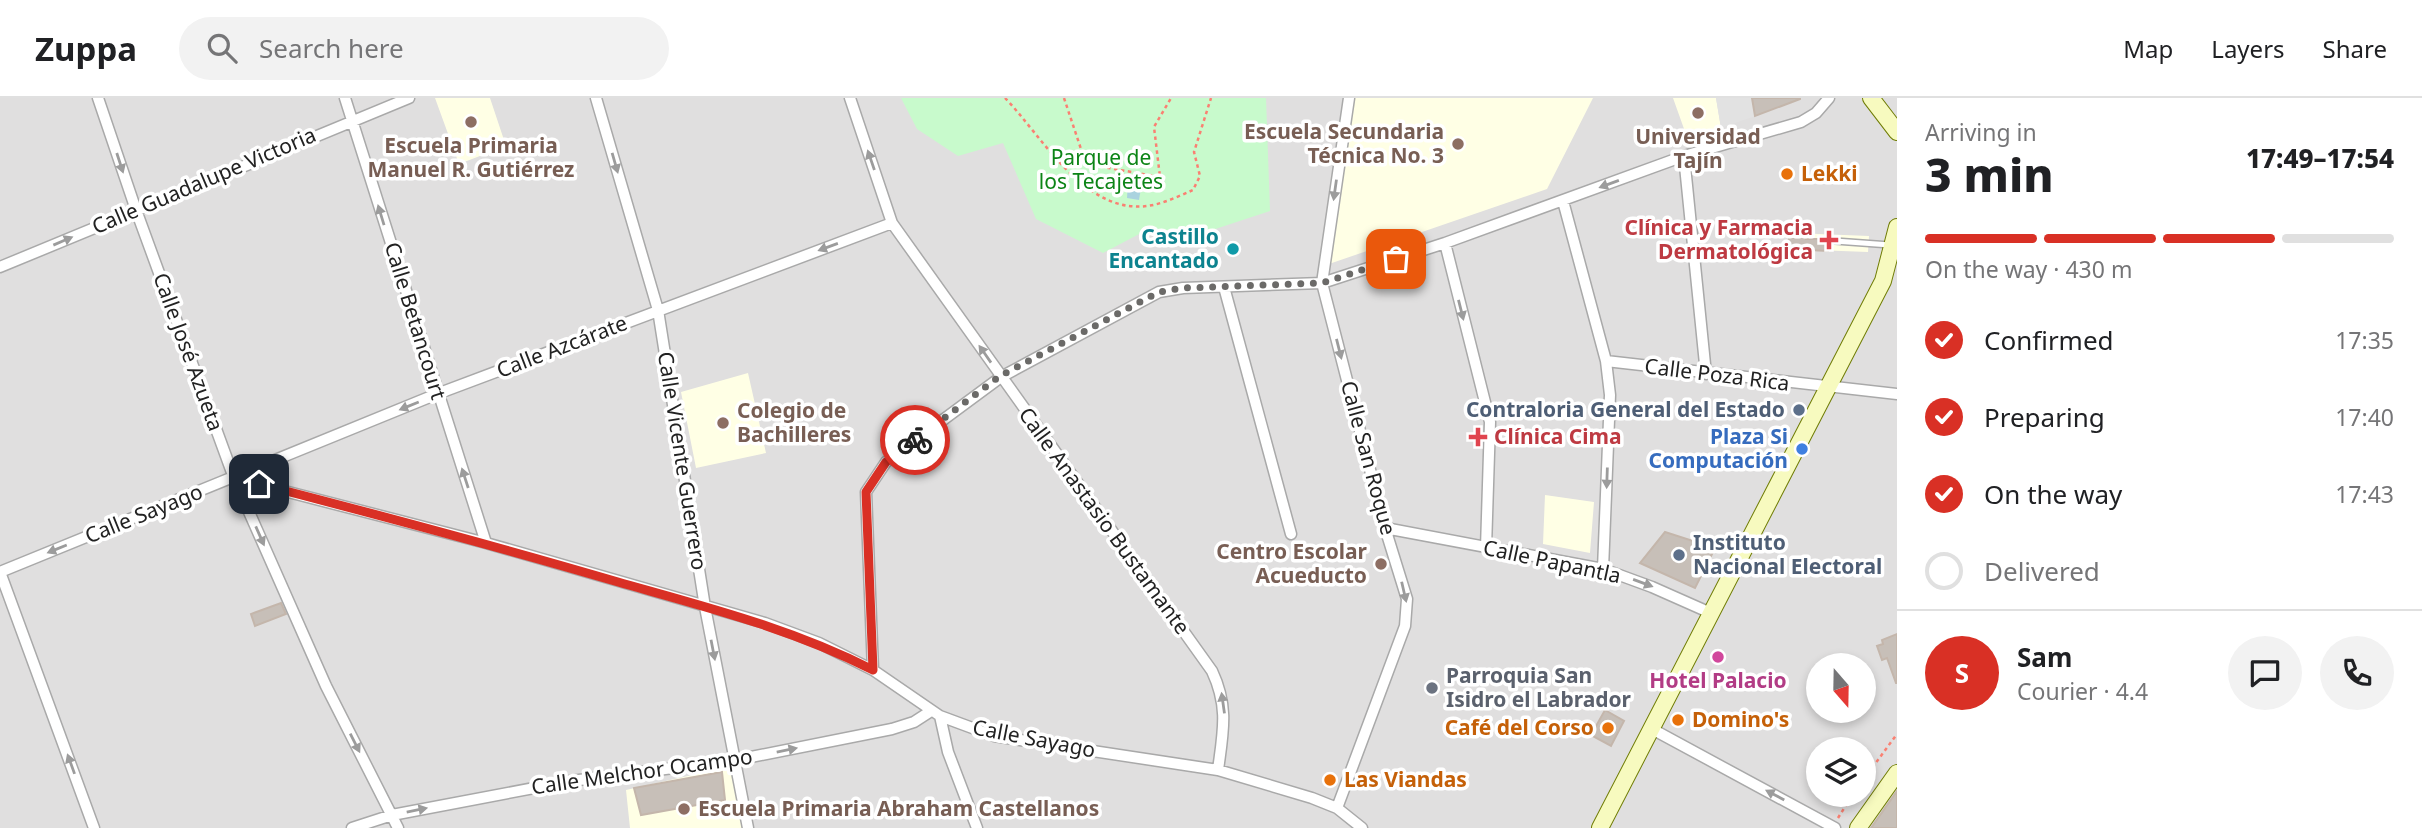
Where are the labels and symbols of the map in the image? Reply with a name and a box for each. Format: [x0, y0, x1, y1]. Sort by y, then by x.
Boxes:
marker: Universidad Tajín [1690, 105, 1706, 121]
marker: Escuela Primaria Manuel R. Gutiérrez [463, 114, 479, 130]
place label: Escuela Secundaria Técnica No. 3 [1244, 117, 1444, 169]
street label: Calle Guadalupe Victoria [87, 120, 320, 240]
place label: Universidad Tajín [1635, 122, 1761, 174]
place label: Escuela Primaria Manuel R. Gutiérrez [368, 131, 574, 183]
marker: Escuela Secundaria Técnica No. 3 [1450, 136, 1466, 152]
park label: Parque de los Tecajetes [1039, 143, 1163, 195]
one-way arrow [865, 149, 876, 170]
one-way arrow [115, 152, 126, 173]
one-way arrow [610, 153, 620, 174]
place label: Lekki [1801, 159, 1858, 187]
marker: Lekki [1779, 166, 1795, 182]
one-way arrow [1330, 179, 1341, 201]
one-way arrow [1599, 179, 1620, 190]
one-way arrow [376, 204, 386, 225]
place label: Clínica y Farmacia Dermatológica [1624, 213, 1813, 265]
place label: Castillo Encantado [1108, 222, 1219, 274]
pin [1366, 229, 1426, 289]
marker: Clínica y Farmacia Dermatológica [1819, 230, 1839, 250]
one-way arrow [53, 235, 74, 246]
street label: Calle Betancourt [379, 239, 453, 403]
marker: Castillo Encantado [1225, 241, 1241, 257]
one-way arrow [818, 242, 839, 253]
street label: Calle José Azueta [147, 269, 231, 435]
one-way arrow [1456, 299, 1467, 321]
street label: Calle Azcárate [492, 308, 631, 384]
one-way arrow [1334, 338, 1345, 360]
one-way arrow [978, 345, 992, 363]
street label: Calle Vicente Guerrero [652, 350, 714, 572]
street label: Calle Poza Rica [1643, 351, 1791, 397]
street label: Calle San Roque [1335, 378, 1403, 538]
place label: Contraloria General del Estado [1466, 395, 1785, 423]
place label: Colegio de Bachilleres [737, 396, 851, 448]
one-way arrow [399, 400, 420, 411]
street label: Calle Anastasio Bustamante [1013, 401, 1197, 640]
marker: Contraloria General del Estado [1791, 402, 1807, 418]
courier [880, 405, 950, 475]
marker: Colegio de Bachilleres [715, 415, 731, 431]
place label: Clínica Cima [1494, 422, 1622, 450]
place label: Plaza Si Computación [1648, 422, 1788, 474]
marker: Clínica Cima [1468, 427, 1488, 447]
marker: Plaza Si Computación [1794, 441, 1810, 457]
pin [229, 454, 289, 514]
one-way arrow [459, 468, 470, 489]
one-way arrow [1601, 468, 1612, 490]
street label: Calle Sayago [81, 477, 207, 549]
one-way arrow [254, 526, 266, 546]
place label: Instituto Nacional Electoral [1693, 528, 1882, 580]
street label: Calle Papantla [1481, 533, 1624, 589]
place label: Centro Escolar Acueducto [1216, 537, 1368, 589]
one-way arrow [47, 544, 68, 555]
marker: Instituto Nacional Electoral [1671, 547, 1687, 563]
marker: Centro Escolar Acueducto [1373, 556, 1389, 572]
one-way arrow [1632, 578, 1653, 589]
one-way arrow [1399, 581, 1410, 603]
one-way arrow [708, 639, 719, 661]
marker: Hotel Palacio [1710, 649, 1726, 665]
north arrow [1806, 653, 1876, 723]
place label: Parroquia San Isidro el Labrador [1446, 661, 1632, 713]
place label: Hotel Palacio [1649, 666, 1787, 694]
marker: Parroquia San Isidro el Labrador [1424, 680, 1440, 696]
one-way arrow [1217, 691, 1228, 713]
place label: Domino's [1692, 705, 1789, 733]
street label: Calle Sayago [970, 712, 1098, 764]
marker: Domino's [1670, 712, 1686, 728]
place label: Café del Corso [1445, 713, 1594, 741]
marker: Café del Corso [1600, 720, 1616, 736]
one-way arrow [350, 733, 361, 753]
street label: Calle Melchor Ocampo [530, 742, 754, 800]
one-way arrow [776, 744, 798, 755]
one-way arrow [65, 753, 76, 774]
place label: Las Viandas [1344, 765, 1467, 793]
marker: Las Viandas [1322, 772, 1338, 788]
one-way arrow [1765, 790, 1785, 801]
place label: Escuela Primaria Abraham Castellanos [698, 794, 1099, 822]
marker: Escuela Primaria Abraham Castellanos [676, 801, 692, 817]
one-way arrow [406, 805, 428, 816]

